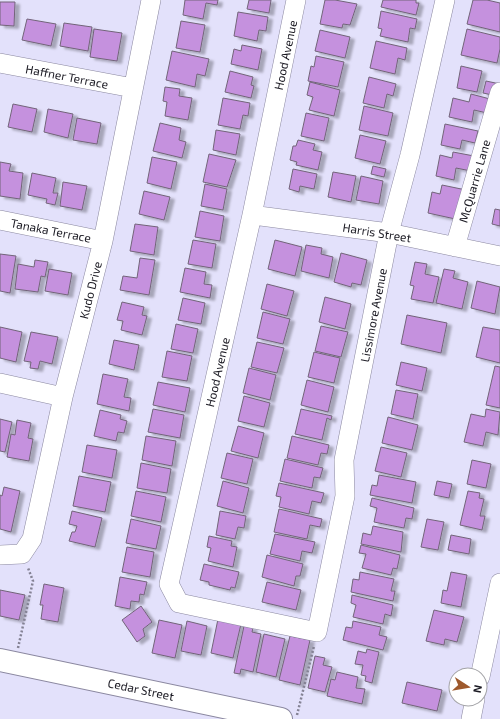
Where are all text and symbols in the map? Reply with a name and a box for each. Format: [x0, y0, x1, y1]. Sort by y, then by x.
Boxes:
street label: Hood Avenue [271, 19, 299, 91]
street label: Haffner Terrace [24, 61, 110, 91]
street label: McQuarrie Lane [455, 138, 494, 224]
street label: Tanaka Terrace [10, 215, 92, 245]
street label: Harris Street [342, 220, 413, 244]
street label: Kudo Drive [76, 260, 104, 320]
street label: Lissimore Avenue [357, 267, 389, 363]
street label: Hood Avenue [202, 336, 232, 408]
north arrow [448, 667, 488, 707]
street label: Cedar Street [107, 675, 176, 703]
text: N [471, 684, 485, 694]

